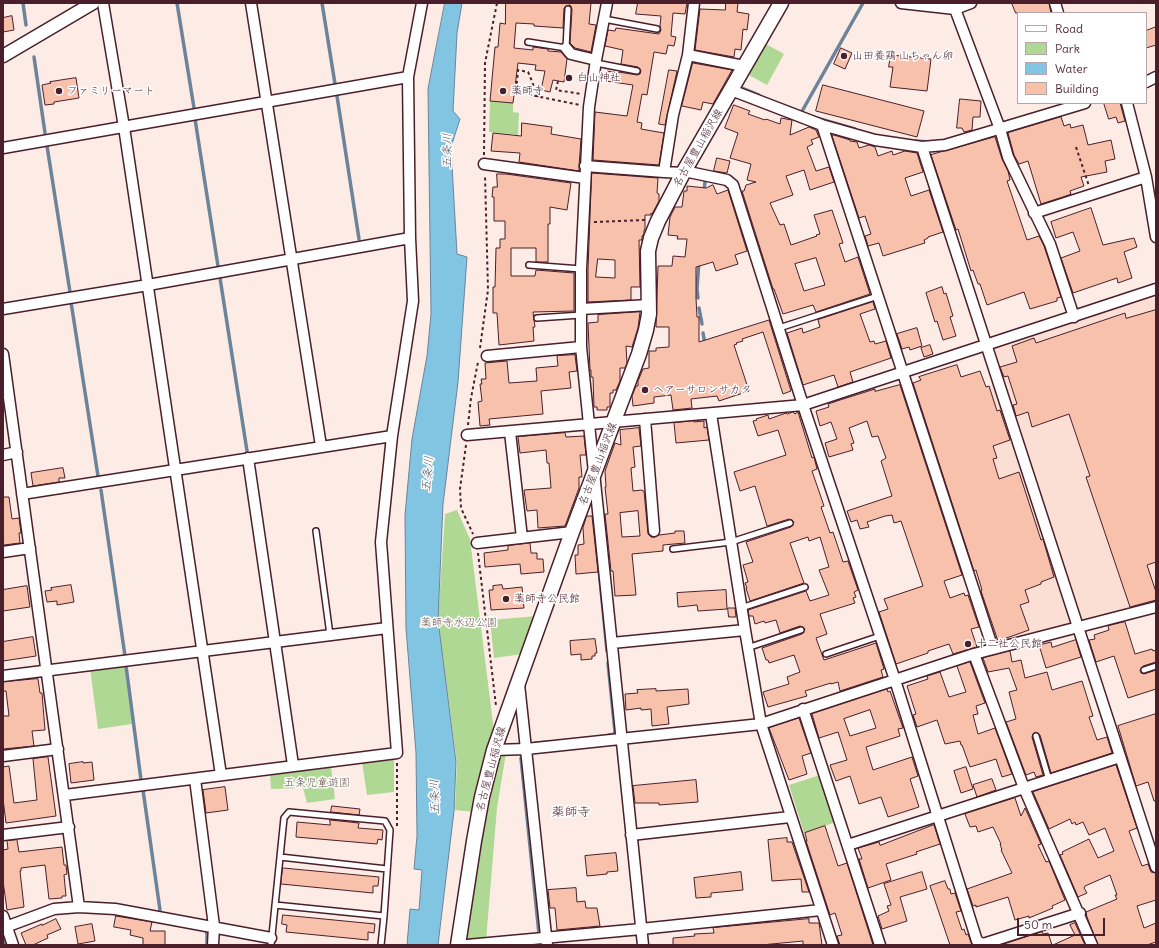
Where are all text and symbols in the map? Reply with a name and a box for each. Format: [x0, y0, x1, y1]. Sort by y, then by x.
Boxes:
legend [1017, 12, 1147, 104]
text: Road [1055, 21, 1083, 36]
text: Park [1055, 41, 1080, 56]
place label: 山田養鶏 山ちゃん卵 [852, 49, 954, 63]
marker: 山田養鶏 山ちゃん卵 [839, 51, 849, 61]
text: Water [1055, 61, 1088, 76]
place label: 白山神社 [577, 71, 621, 85]
marker: 白山神社 [564, 73, 574, 83]
text: Building [1055, 81, 1099, 96]
place label: ファミリーマート [67, 84, 155, 98]
place label: 薬師寺 [511, 84, 544, 98]
marker: ファミリーマート [54, 86, 64, 96]
marker: 薬師寺 [498, 86, 508, 96]
street label: 名古屋豊山稲沢線 [670, 107, 726, 189]
water label: 五条川 [441, 133, 455, 169]
place label: ヘアーサロンサカタ [653, 383, 752, 397]
marker: ヘアーサロンサカタ [640, 385, 650, 395]
street label: 名古屋豊山稲沢線 [576, 421, 620, 507]
water label: 五条川 [419, 455, 437, 493]
place label: 薬師寺公民館 [514, 592, 580, 606]
marker: 薬師寺公民館 [501, 594, 511, 604]
park label: 薬師寺水辺公園 [421, 616, 497, 630]
place label: 十二社公民館 [976, 637, 1042, 651]
marker: 十二社公民館 [963, 639, 973, 649]
street label: 名古屋豊山稲沢線 [473, 725, 509, 813]
park label: 五条児童遊園 [284, 776, 350, 790]
water label: 五条川 [427, 779, 443, 815]
district label: 薬師寺 [552, 804, 590, 820]
scale bar [1019, 910, 1107, 936]
text: 50 m [1024, 917, 1052, 932]

